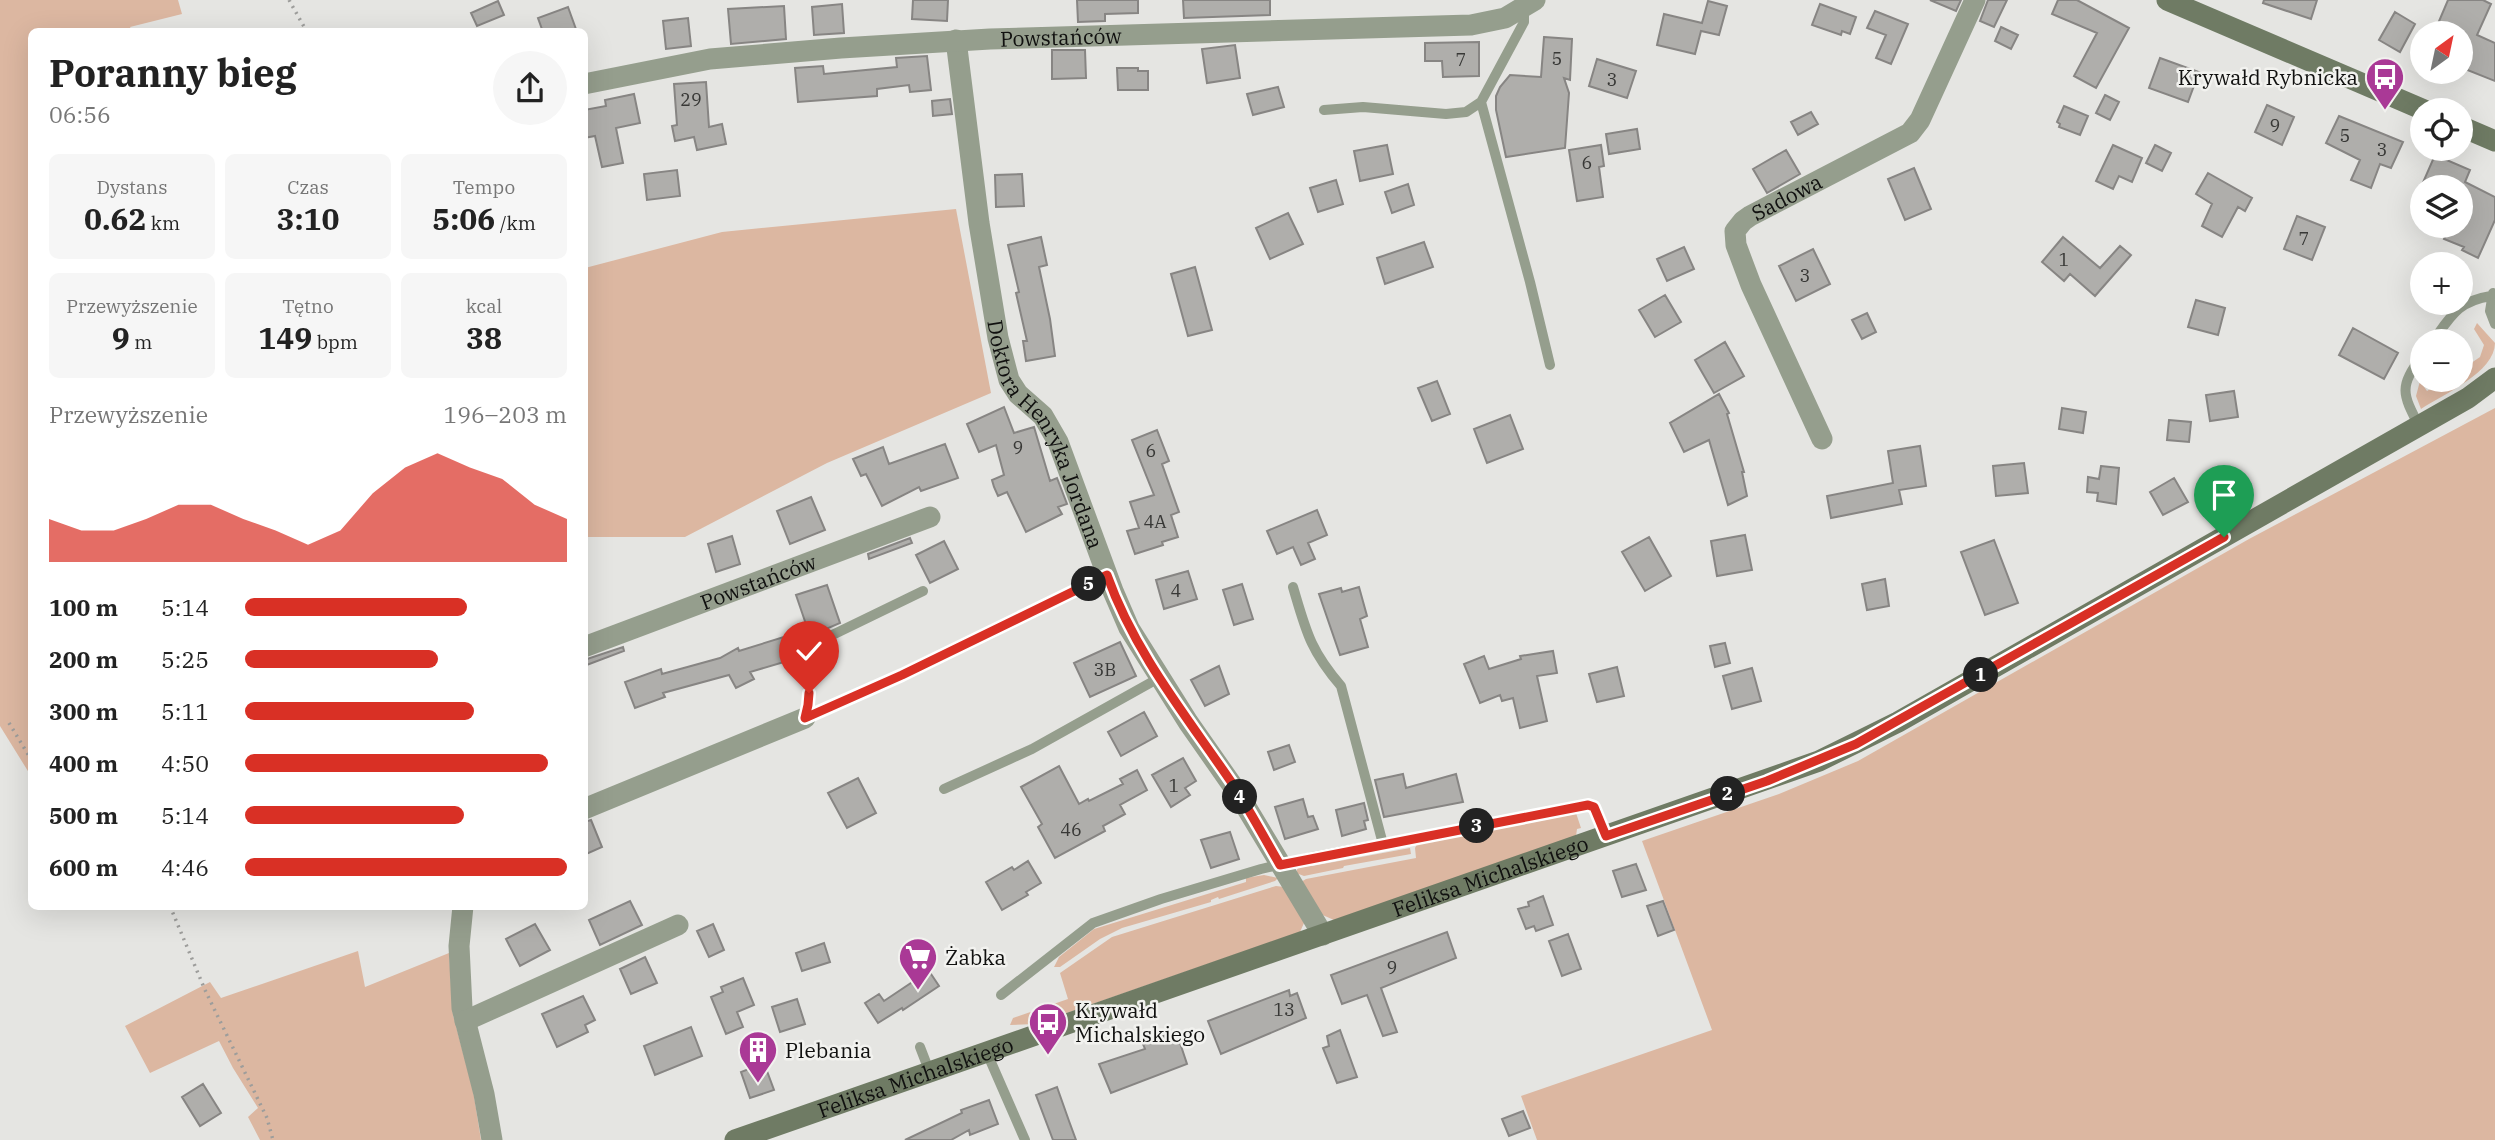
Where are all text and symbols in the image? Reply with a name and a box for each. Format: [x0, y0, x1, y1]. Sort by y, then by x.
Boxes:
street label: Powstańców [1000, 21, 1123, 53]
north arrow [2410, 21, 2473, 84]
map controls [2410, 21, 2473, 392]
house number: 5 [1552, 47, 1562, 70]
text: Poranny bieg [49, 48, 297, 97]
house number: 7 [1456, 48, 1466, 71]
button: share [493, 51, 567, 125]
bus stop icon: Krywałd Rybnicka [2364, 56, 2406, 111]
place label: Krywałd Rybnicka [2178, 63, 2358, 91]
house number: 3 [1607, 68, 1617, 91]
house number: 29 [680, 88, 702, 111]
button: locate [2410, 98, 2473, 161]
text: 06:56 [49, 99, 111, 129]
house number: 9 [2270, 114, 2280, 137]
house number: 5 [2340, 124, 2350, 147]
house number: 3 [2377, 138, 2387, 161]
house number: 6 [1582, 151, 1592, 174]
street label: Sadowa [1746, 167, 1827, 227]
text: Dystans [96, 175, 168, 199]
text: Czas [287, 175, 329, 199]
text: Tempo [453, 175, 515, 199]
button: layers [2410, 175, 2473, 238]
text: 0.62 [84, 199, 146, 238]
text: 3:10 [276, 199, 340, 238]
text: 5:06 [432, 199, 495, 238]
text: km [146, 211, 180, 235]
text: /km [495, 211, 536, 235]
house number: 7 [2299, 227, 2309, 250]
house number: 1 [2059, 248, 2069, 271]
button: + [2410, 252, 2473, 315]
house number: 3 [1800, 264, 1810, 287]
text: Przewyższenie [66, 294, 198, 318]
text: Tętno [282, 294, 334, 318]
text: kcal [466, 294, 502, 318]
text: 9 [112, 318, 130, 357]
text: 149 [258, 318, 312, 357]
text: 38 [466, 318, 502, 357]
street label: Doktora Henryka Jordana [981, 318, 1110, 553]
button: − [2410, 329, 2473, 392]
text: m [130, 330, 152, 354]
text: bpm [312, 330, 358, 354]
text: Przewyższenie [49, 399, 208, 429]
text: 196–203 m [443, 399, 567, 429]
house number: 9 [1013, 436, 1023, 459]
house number: 6 [1146, 439, 1156, 462]
pin [2194, 465, 2254, 537]
icon: arrive [2205, 476, 2243, 514]
house number: 4A [1143, 510, 1167, 533]
street label: Powstańców [696, 547, 821, 616]
pin: 5 [1072, 566, 1106, 602]
text: 5 [1083, 571, 1094, 595]
house number: 4 [1171, 579, 1181, 602]
text: 100 m [49, 592, 118, 622]
text: 5:14 [161, 592, 209, 622]
pin [779, 621, 839, 693]
icon: check [790, 632, 828, 670]
text: 200 m [49, 644, 118, 674]
text: 5:25 [161, 644, 209, 674]
house number: 3B [1094, 658, 1116, 681]
pin: 1 [1964, 658, 1998, 692]
text: 1 [1975, 662, 1986, 686]
text: 300 m [49, 696, 118, 726]
text: 5:11 [161, 696, 209, 726]
text: 400 m [49, 748, 118, 778]
text: 4:50 [161, 748, 209, 778]
house number: 1 [1169, 774, 1179, 797]
pin: 2 [1710, 776, 1746, 812]
pin: 4 [1222, 780, 1258, 814]
text: 2 [1722, 781, 1733, 805]
text: 4 [1234, 784, 1245, 808]
text: 500 m [49, 800, 118, 830]
text: 5:14 [161, 800, 209, 830]
pin: 3 [1460, 808, 1494, 844]
text: 3 [1471, 813, 1482, 837]
house number: 46 [1060, 818, 1082, 841]
street label: Feliksa Michalskiego [1389, 829, 1592, 923]
text: 600 m [49, 852, 118, 882]
text: 4:46 [161, 852, 209, 882]
supermarket icon: Żabka [897, 936, 939, 991]
place label: Żabka [945, 943, 1006, 971]
house number: 9 [1387, 956, 1397, 979]
place label: Krywałd Michalskiego [1075, 996, 1205, 1048]
house number: 13 [1273, 998, 1295, 1021]
bus stop icon: Krywałd Michalskiego [1027, 1001, 1069, 1056]
building icon: Plebania [737, 1029, 779, 1084]
street label: Feliksa Michalskiego [814, 1030, 1017, 1124]
place label: Plebania [785, 1036, 871, 1064]

